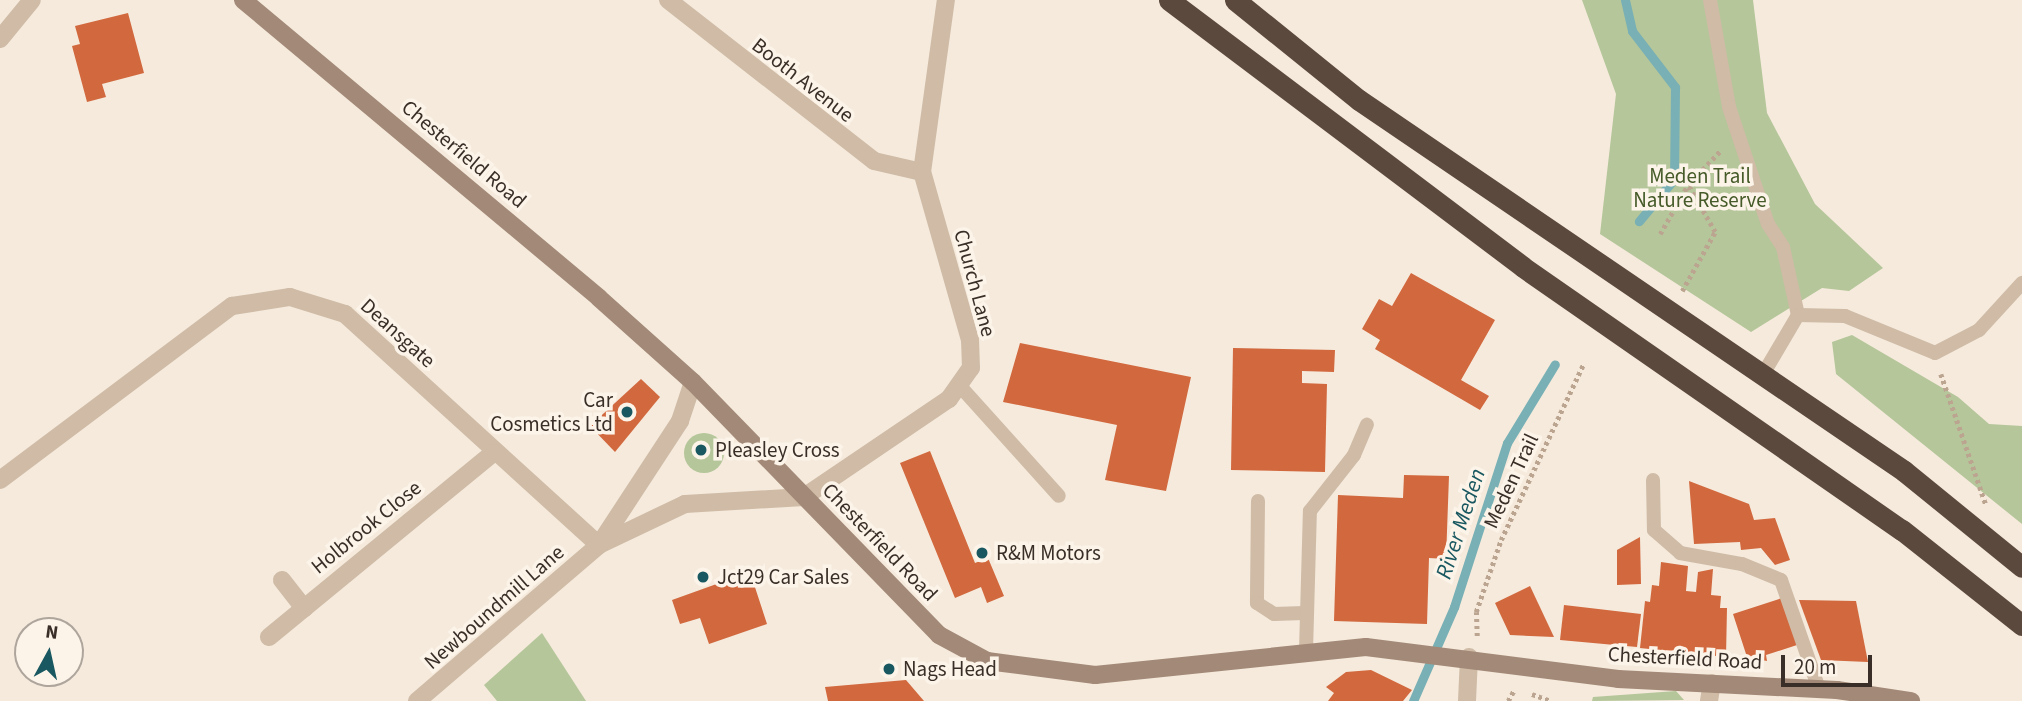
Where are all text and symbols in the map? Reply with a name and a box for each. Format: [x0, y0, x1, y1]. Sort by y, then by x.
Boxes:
street label: Booth Avenue [747, 32, 859, 128]
street label: Chesterfield Road [397, 95, 531, 213]
park label: Meden Trail Nature Reserve [1633, 163, 1767, 213]
street label: Church Lane [949, 227, 1001, 339]
street label: Deansgate [356, 293, 440, 373]
place label: Car Cosmetics Ltd [490, 387, 613, 437]
marker: Car Cosmetics Ltd [619, 404, 635, 420]
street label: Meden Trail [1478, 430, 1544, 532]
place label: Pleasley Cross [715, 437, 840, 463]
marker: Pleasley Cross [693, 442, 709, 458]
water label: River Meden [1430, 465, 1492, 583]
street label: Holbrook Close [306, 475, 426, 579]
street label: Chesterfield Road [817, 478, 943, 606]
street label: Newboundmill Lane [419, 539, 569, 675]
place label: R&M Motors [996, 540, 1101, 566]
marker: R&M Motors [974, 545, 990, 561]
place label: Jct29 Car Sales [717, 564, 849, 590]
marker: Jct29 Car Sales [695, 569, 711, 585]
north arrow [14, 617, 84, 687]
text: N [44, 618, 60, 647]
street label: Chesterfield Road [1607, 641, 1763, 675]
scale bar [1784, 642, 1875, 686]
text: 20 m [1794, 652, 1836, 682]
place label: Nags Head [903, 656, 997, 682]
marker: Nags Head [881, 661, 897, 677]

